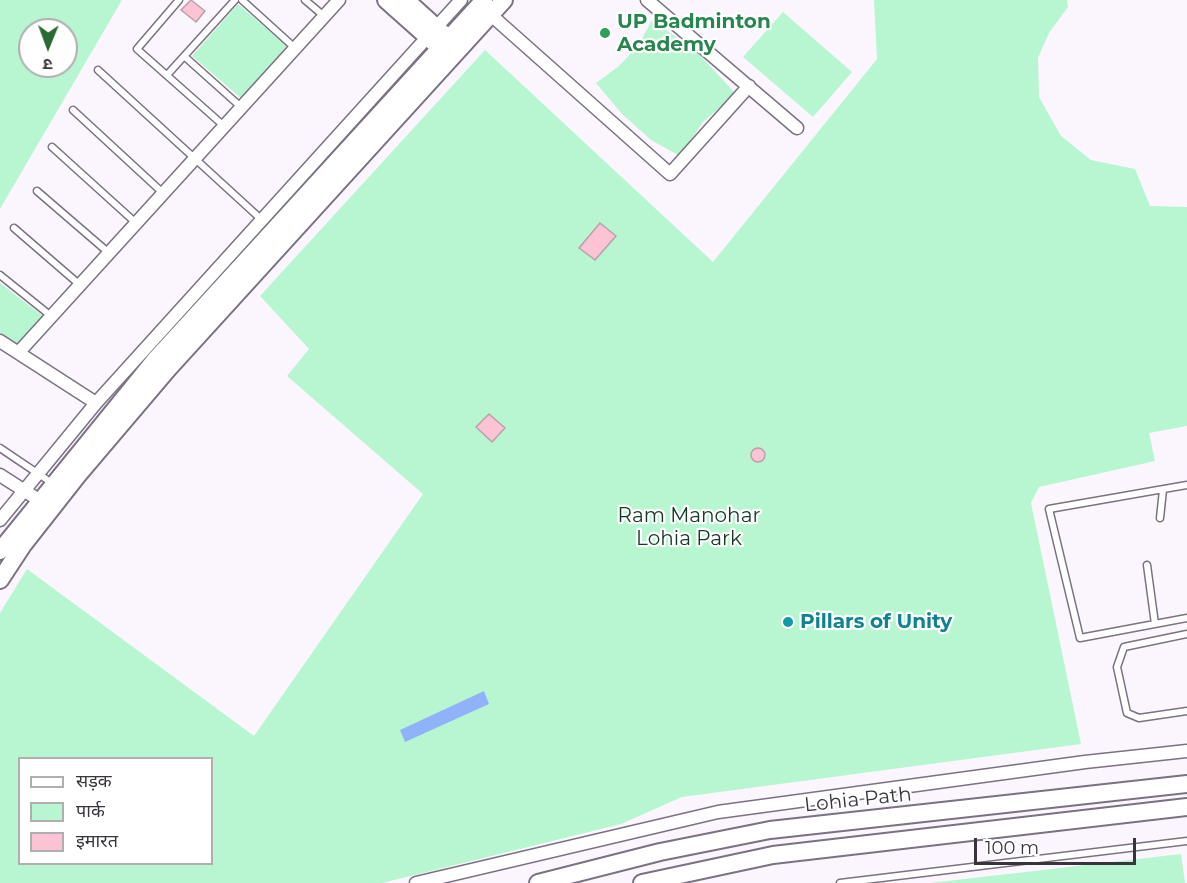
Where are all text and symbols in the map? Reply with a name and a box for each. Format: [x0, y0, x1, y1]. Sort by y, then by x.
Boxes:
place label: UP Badminton Academy [617, 10, 771, 57]
north arrow [18, 18, 78, 78]
marker: UP Badminton Academy [598, 26, 612, 40]
text: उ [43, 55, 53, 74]
park label: Ram Manohar Lohia Park [618, 504, 760, 551]
place label: Pillars of Unity [800, 610, 952, 634]
marker: Pillars of Unity [781, 615, 795, 629]
legend [18, 757, 213, 865]
text: सड़क [76, 770, 112, 792]
street label: Lohia Path [803, 782, 913, 818]
text: पार्क [76, 800, 105, 822]
scale bar [977, 826, 1139, 864]
text: इमारत [76, 830, 118, 852]
text: 100 m [985, 837, 1039, 859]

